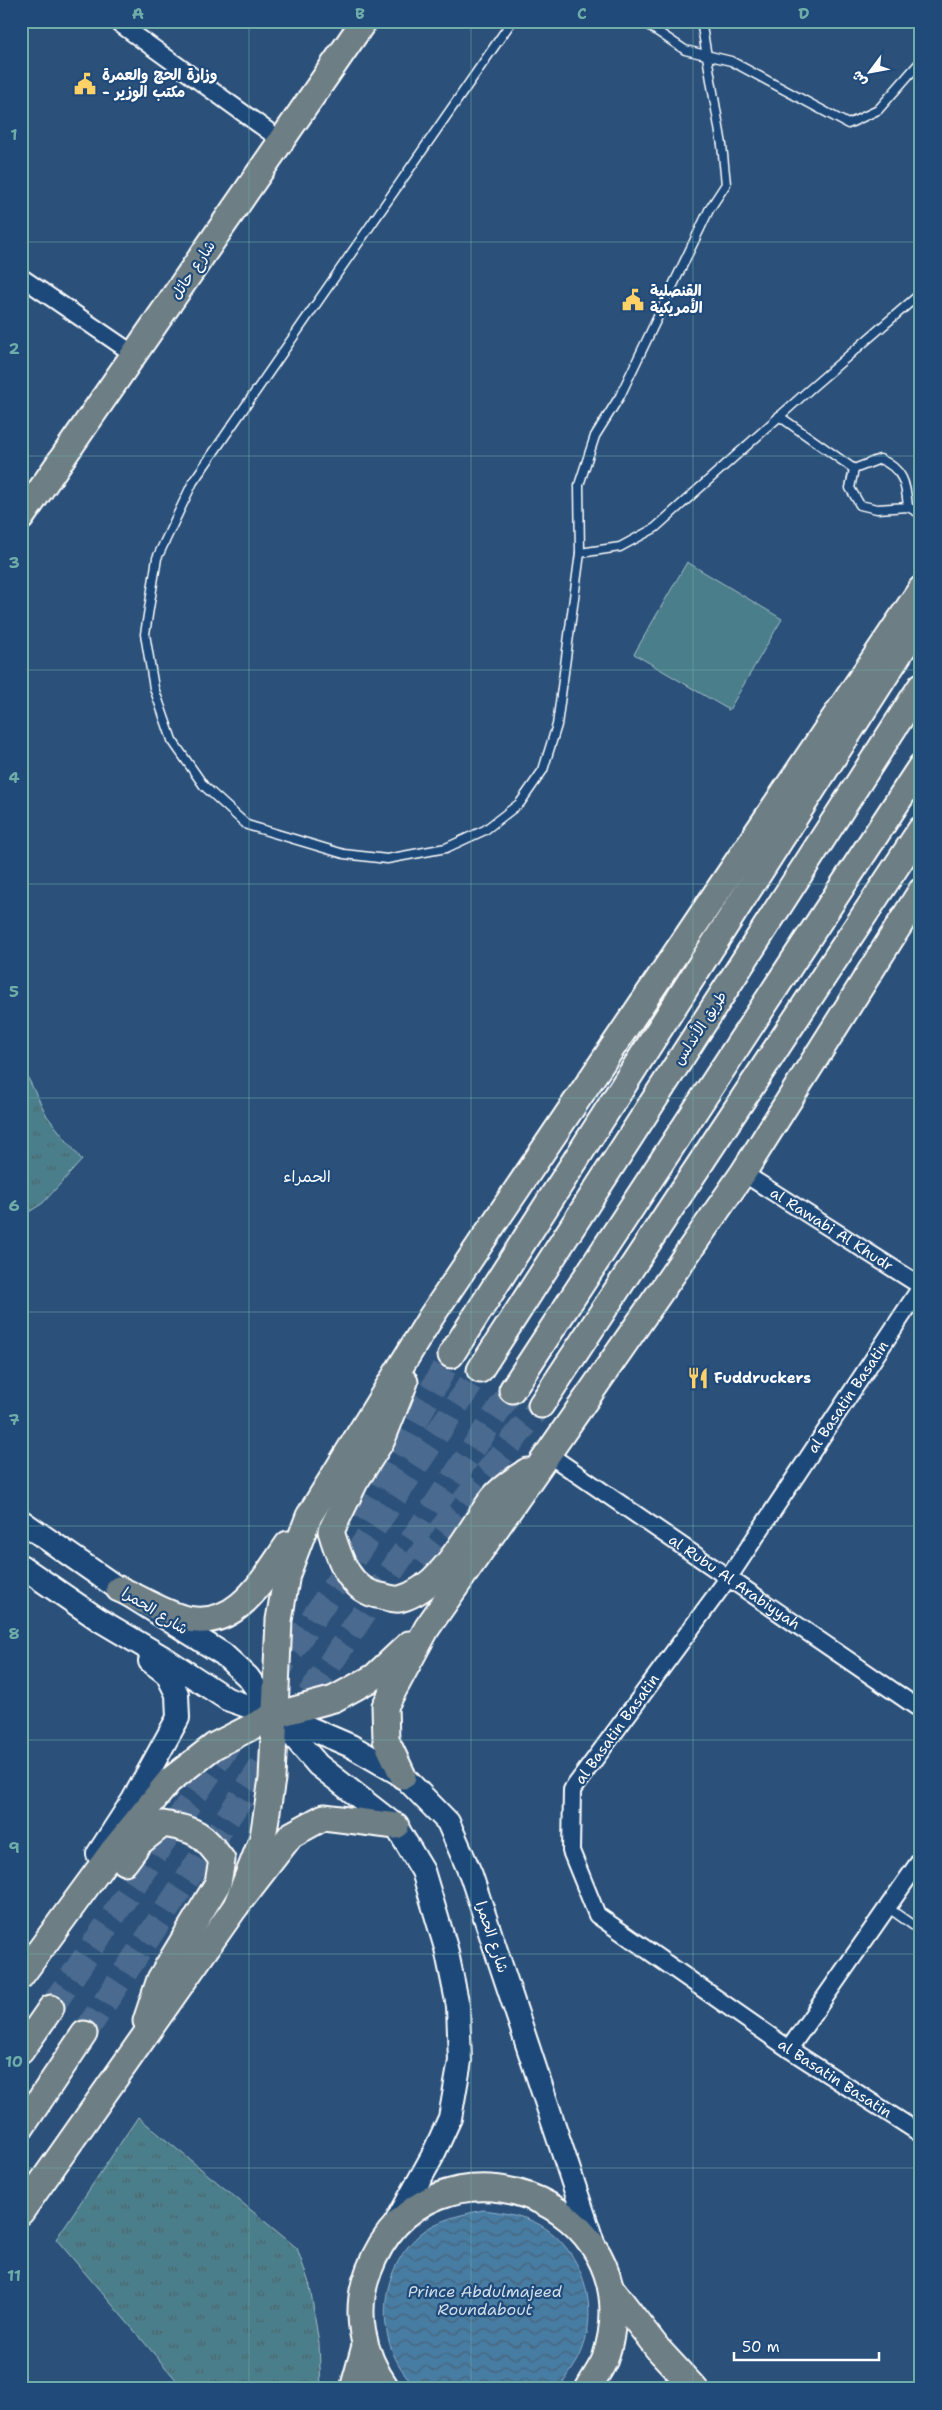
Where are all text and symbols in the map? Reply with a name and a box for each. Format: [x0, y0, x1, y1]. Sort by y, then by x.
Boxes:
text: A [132, 3, 144, 24]
text: B [355, 3, 365, 24]
text: C [577, 3, 587, 24]
text: D [798, 3, 810, 24]
north arrow [844, 48, 894, 98]
place label: وزارة الحج والعمرة - مكتب الوزير [102, 65, 218, 102]
text: ش [847, 68, 871, 90]
public building icon: وزارة الحج والعمرة - مكتب الوزير [72, 71, 98, 97]
text: 1 [10, 124, 18, 145]
street label: شارع حائل [166, 237, 220, 303]
place label: القنصلية الأمريكية [650, 281, 703, 318]
public building icon: القنصلية الأمريكية [620, 287, 646, 313]
text: 2 [8, 338, 20, 359]
text: 3 [8, 552, 20, 573]
text: 4 [8, 767, 20, 788]
text: 5 [9, 981, 19, 1002]
street label: طريق الأندلس [669, 987, 731, 1069]
district label: الحمراء [283, 1166, 331, 1187]
street label: al Rawabi Al Khudr [766, 1183, 897, 1276]
text: 6 [8, 1195, 20, 1216]
street label: al Basatin Basatin [803, 1337, 893, 1457]
restaurant icon: Fuddruckers [685, 1365, 711, 1391]
place label: Fuddruckers [714, 1368, 811, 1388]
text: 7 [8, 1409, 20, 1430]
street label: al Rubu Al Arabiyyah [665, 1530, 804, 1634]
street label: شارع الحمرا [118, 1583, 192, 1639]
text: 8 [8, 1623, 20, 1644]
street label: al Basatin Basatin [570, 1670, 664, 1788]
text: 9 [8, 1837, 20, 1858]
street label: شارع الحمرا [471, 1899, 513, 1975]
street label: al Basatin Basatin [774, 2034, 896, 2123]
text: 10 [5, 2051, 23, 2072]
text: 11 [7, 2265, 21, 2286]
water label: Prince Abdulmajeed Roundabout [408, 2281, 563, 2320]
scale bar [734, 2330, 880, 2362]
text: 50 m [742, 2337, 780, 2357]

